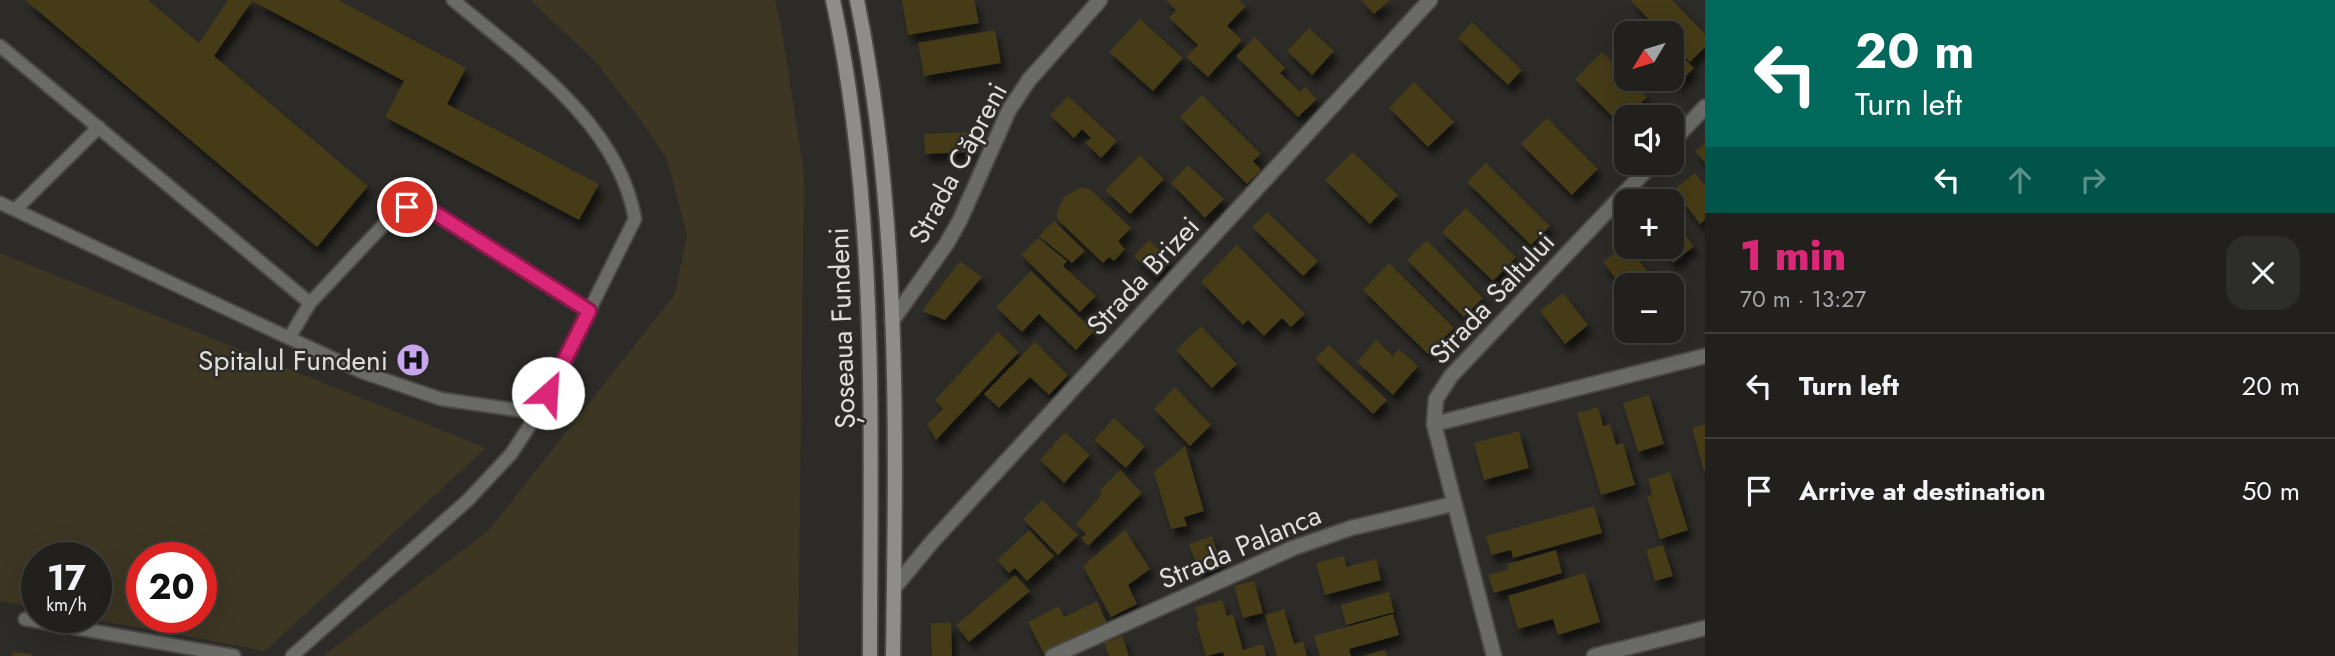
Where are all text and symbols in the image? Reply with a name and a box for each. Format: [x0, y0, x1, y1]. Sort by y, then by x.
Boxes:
text: 20 m [1855, 16, 1974, 86]
north arrow [1614, 21, 1684, 91]
map controls [1614, 21, 1684, 343]
icon: left [1740, 28, 1831, 119]
street label: Strada Căpreni [898, 75, 1018, 251]
text: Turn left [1855, 81, 1962, 127]
button: sound [1614, 105, 1684, 175]
icon: left [1928, 161, 1966, 199]
icon: ahead [2001, 161, 2039, 199]
icon: right [2074, 161, 2112, 199]
pin [377, 177, 437, 237]
icon: arrive [388, 188, 426, 226]
button: + [1614, 189, 1684, 259]
street label: Strada Brizei [1077, 207, 1209, 345]
street label: Strada Saltului [1420, 223, 1564, 373]
text: 1 min [1740, 225, 1846, 286]
street label: Șoseaua Fundeni [818, 227, 866, 429]
button: close [2226, 236, 2300, 310]
button: − [1614, 273, 1684, 343]
text: 70 m · 13:27 [1740, 282, 1866, 316]
place label: Spitalul Fundeni [198, 340, 388, 381]
hospital icon: Spitalul Fundeni [394, 341, 432, 379]
position arrow [511, 356, 585, 430]
icon: left [1740, 367, 1778, 405]
text: Turn left [1799, 367, 1899, 405]
text: 20 m [2242, 367, 2300, 405]
icon: arrive [1740, 472, 1778, 510]
text: Arrive at destination [1799, 472, 2046, 510]
text: 50 m [2242, 472, 2300, 510]
street label: Strada Palanca [1153, 494, 1327, 600]
speed limit sign: 20 [126, 542, 217, 633]
text: 17 [47, 553, 86, 603]
text: km/h [46, 592, 87, 618]

